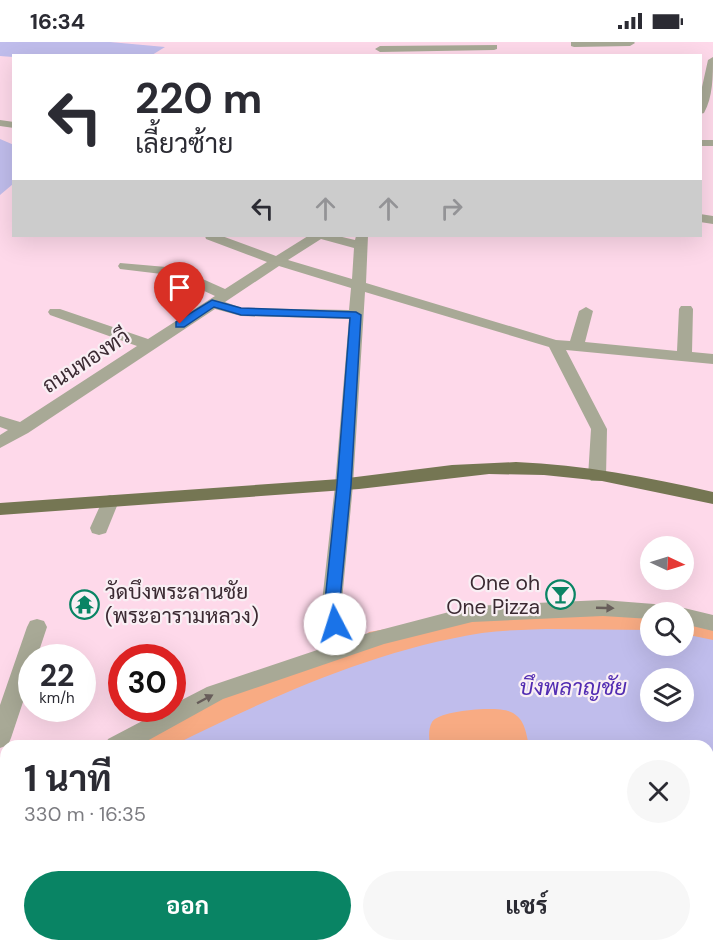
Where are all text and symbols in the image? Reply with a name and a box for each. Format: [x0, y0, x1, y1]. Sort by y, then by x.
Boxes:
text: 16:34 [30, 7, 85, 36]
text: 220 m [135, 71, 262, 126]
icon: left [36, 78, 114, 156]
text: เลี้ยวซ้าย [135, 126, 233, 161]
icon: left [246, 192, 279, 225]
icon: ahead [309, 192, 342, 225]
icon: ahead [372, 192, 405, 225]
icon: right [435, 192, 468, 225]
pin [154, 262, 205, 324]
icon: arrive [163, 271, 196, 304]
street label: ถนนทองทวี [37, 322, 135, 400]
north arrow [640, 536, 694, 590]
map controls [640, 536, 694, 722]
place label: One oh One Pizza [446, 569, 540, 621]
place label: วัดบึงพระลานชัย (พระอารามหลวง) [105, 578, 259, 630]
bar icon: One oh One Pizza [545, 579, 577, 611]
temple icon: วัดบึงพระลานชัย (พระอารามหลวง) [68, 588, 100, 620]
position arrow [303, 592, 367, 656]
button: search [640, 602, 694, 656]
one-way arrow [596, 604, 615, 613]
speed limit sign: 30 [108, 644, 186, 722]
text: 22 [40, 656, 74, 695]
button: layers [640, 668, 694, 722]
water label: บึงพลาญชัย [519, 673, 627, 702]
text: km/h [39, 688, 75, 708]
one-way arrow [196, 694, 213, 703]
text: 1 นาที [24, 755, 112, 802]
button: close [627, 760, 690, 823]
text: 330 m · 16:35 [24, 801, 146, 827]
button: ออก [24, 871, 351, 940]
button: แชร์ [363, 871, 690, 940]

